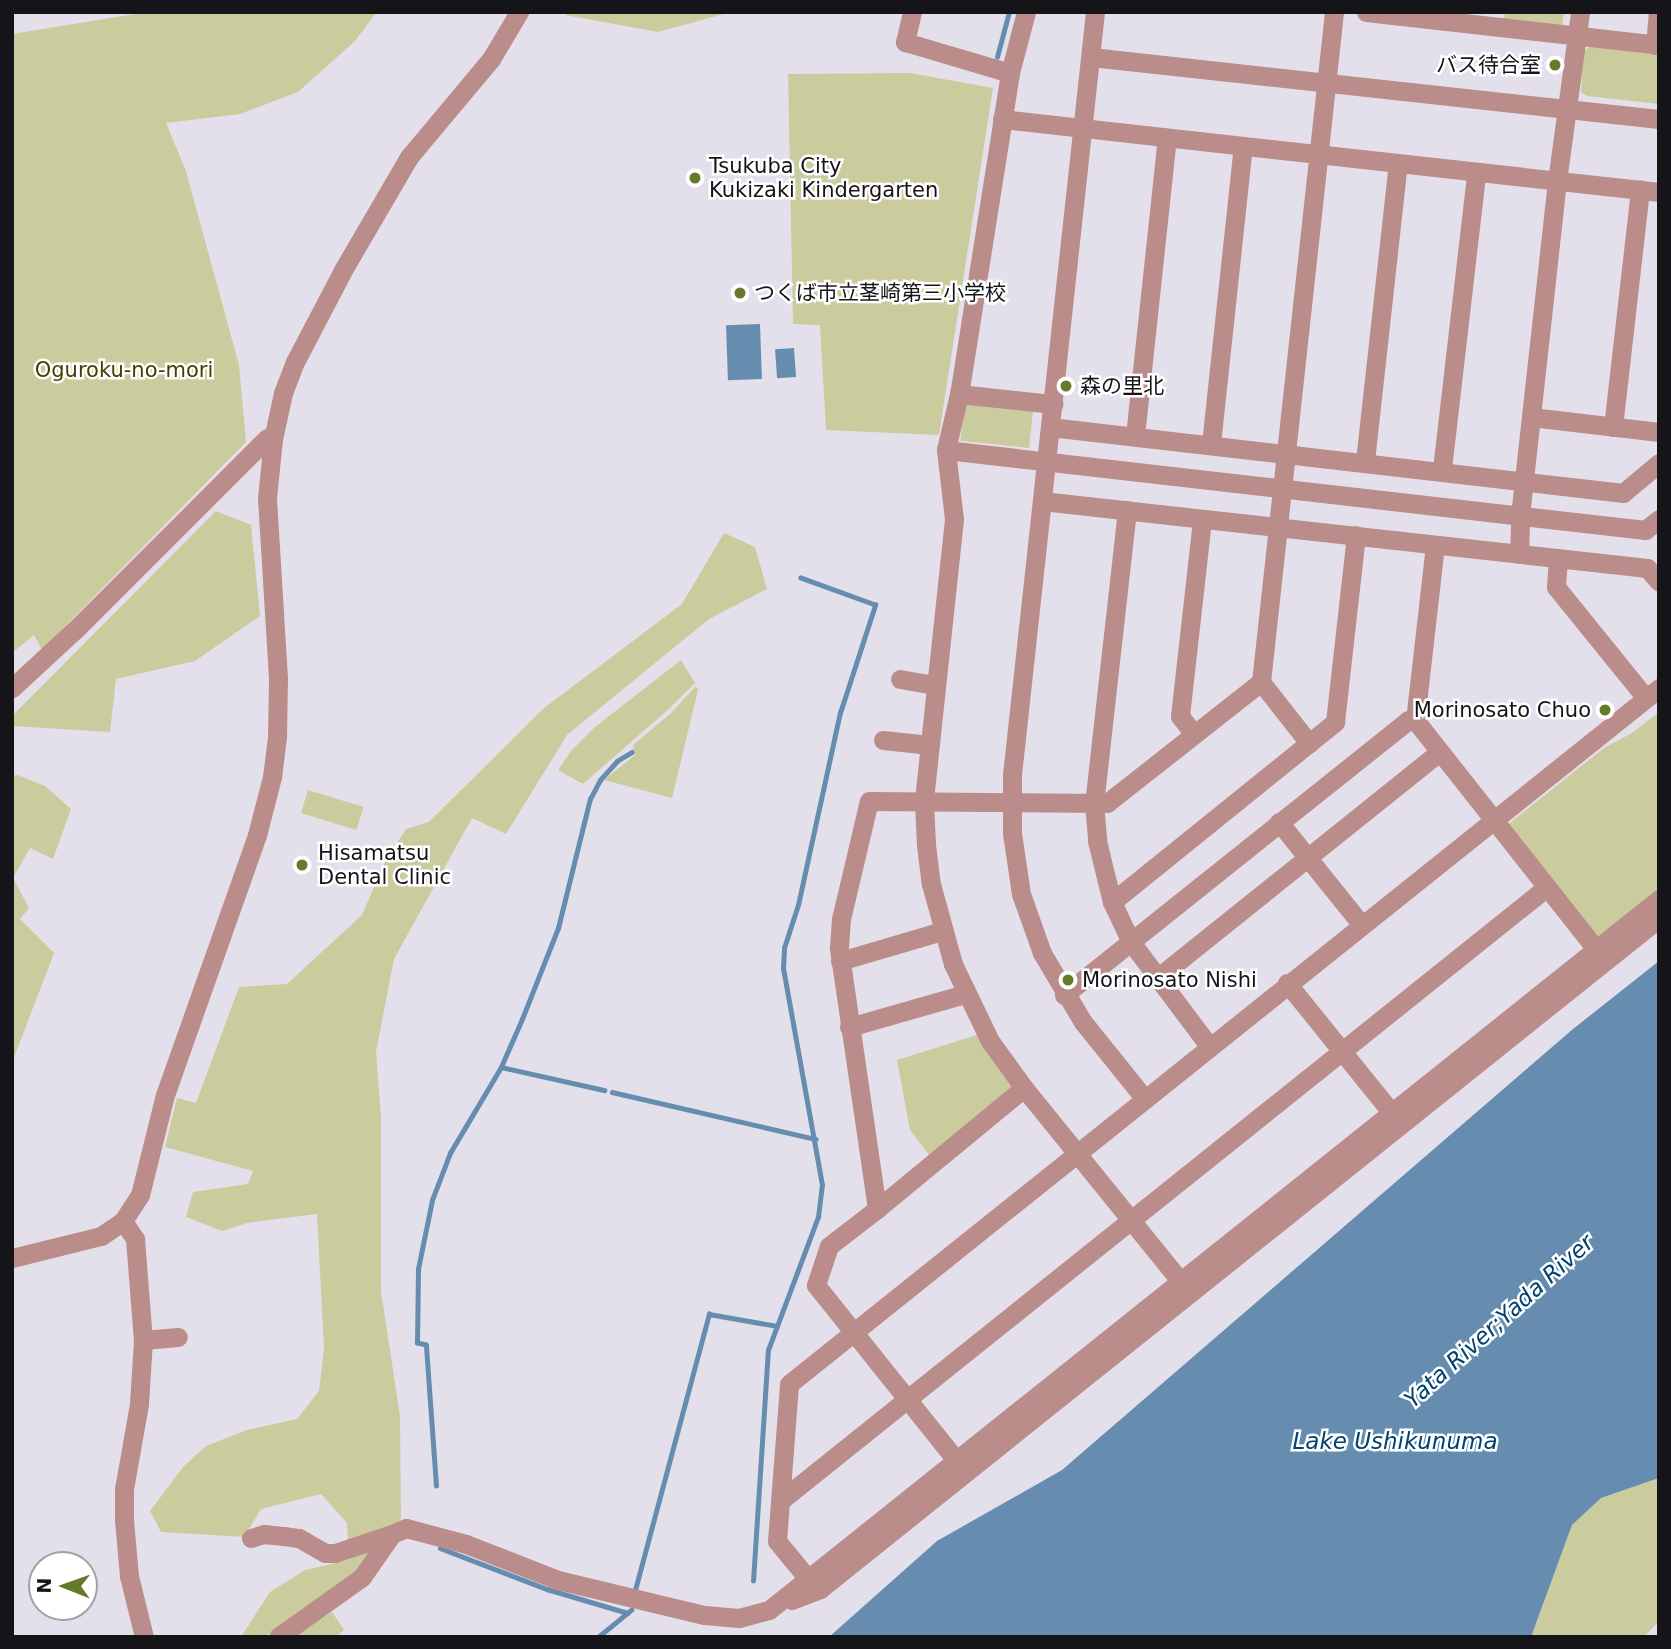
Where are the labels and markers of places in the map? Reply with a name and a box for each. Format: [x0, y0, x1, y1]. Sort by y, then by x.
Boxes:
place label: バス待合室 [1436, 52, 1541, 78]
marker: バス待合室 [1547, 57, 1563, 73]
place label: Tsukuba City Kukizaki Kindergarten [709, 153, 938, 203]
marker: Tsukuba City Kukizaki Kindergarten [687, 170, 703, 186]
place label: つくば市立茎崎第三小学校 [754, 280, 1006, 306]
marker: つくば市立茎崎第三小学校 [732, 285, 748, 301]
place label: 森の里北 [1080, 373, 1164, 399]
marker: 森の里北 [1058, 378, 1074, 394]
place label: Morinosato Chuo [1414, 697, 1591, 723]
marker: Morinosato Chuo [1597, 702, 1613, 718]
place label: Hisamatsu Dental Clinic [318, 840, 451, 890]
marker: Hisamatsu Dental Clinic [292, 855, 312, 875]
place label: Morinosato Nishi [1082, 967, 1257, 993]
marker: Morinosato Nishi [1060, 972, 1076, 988]

